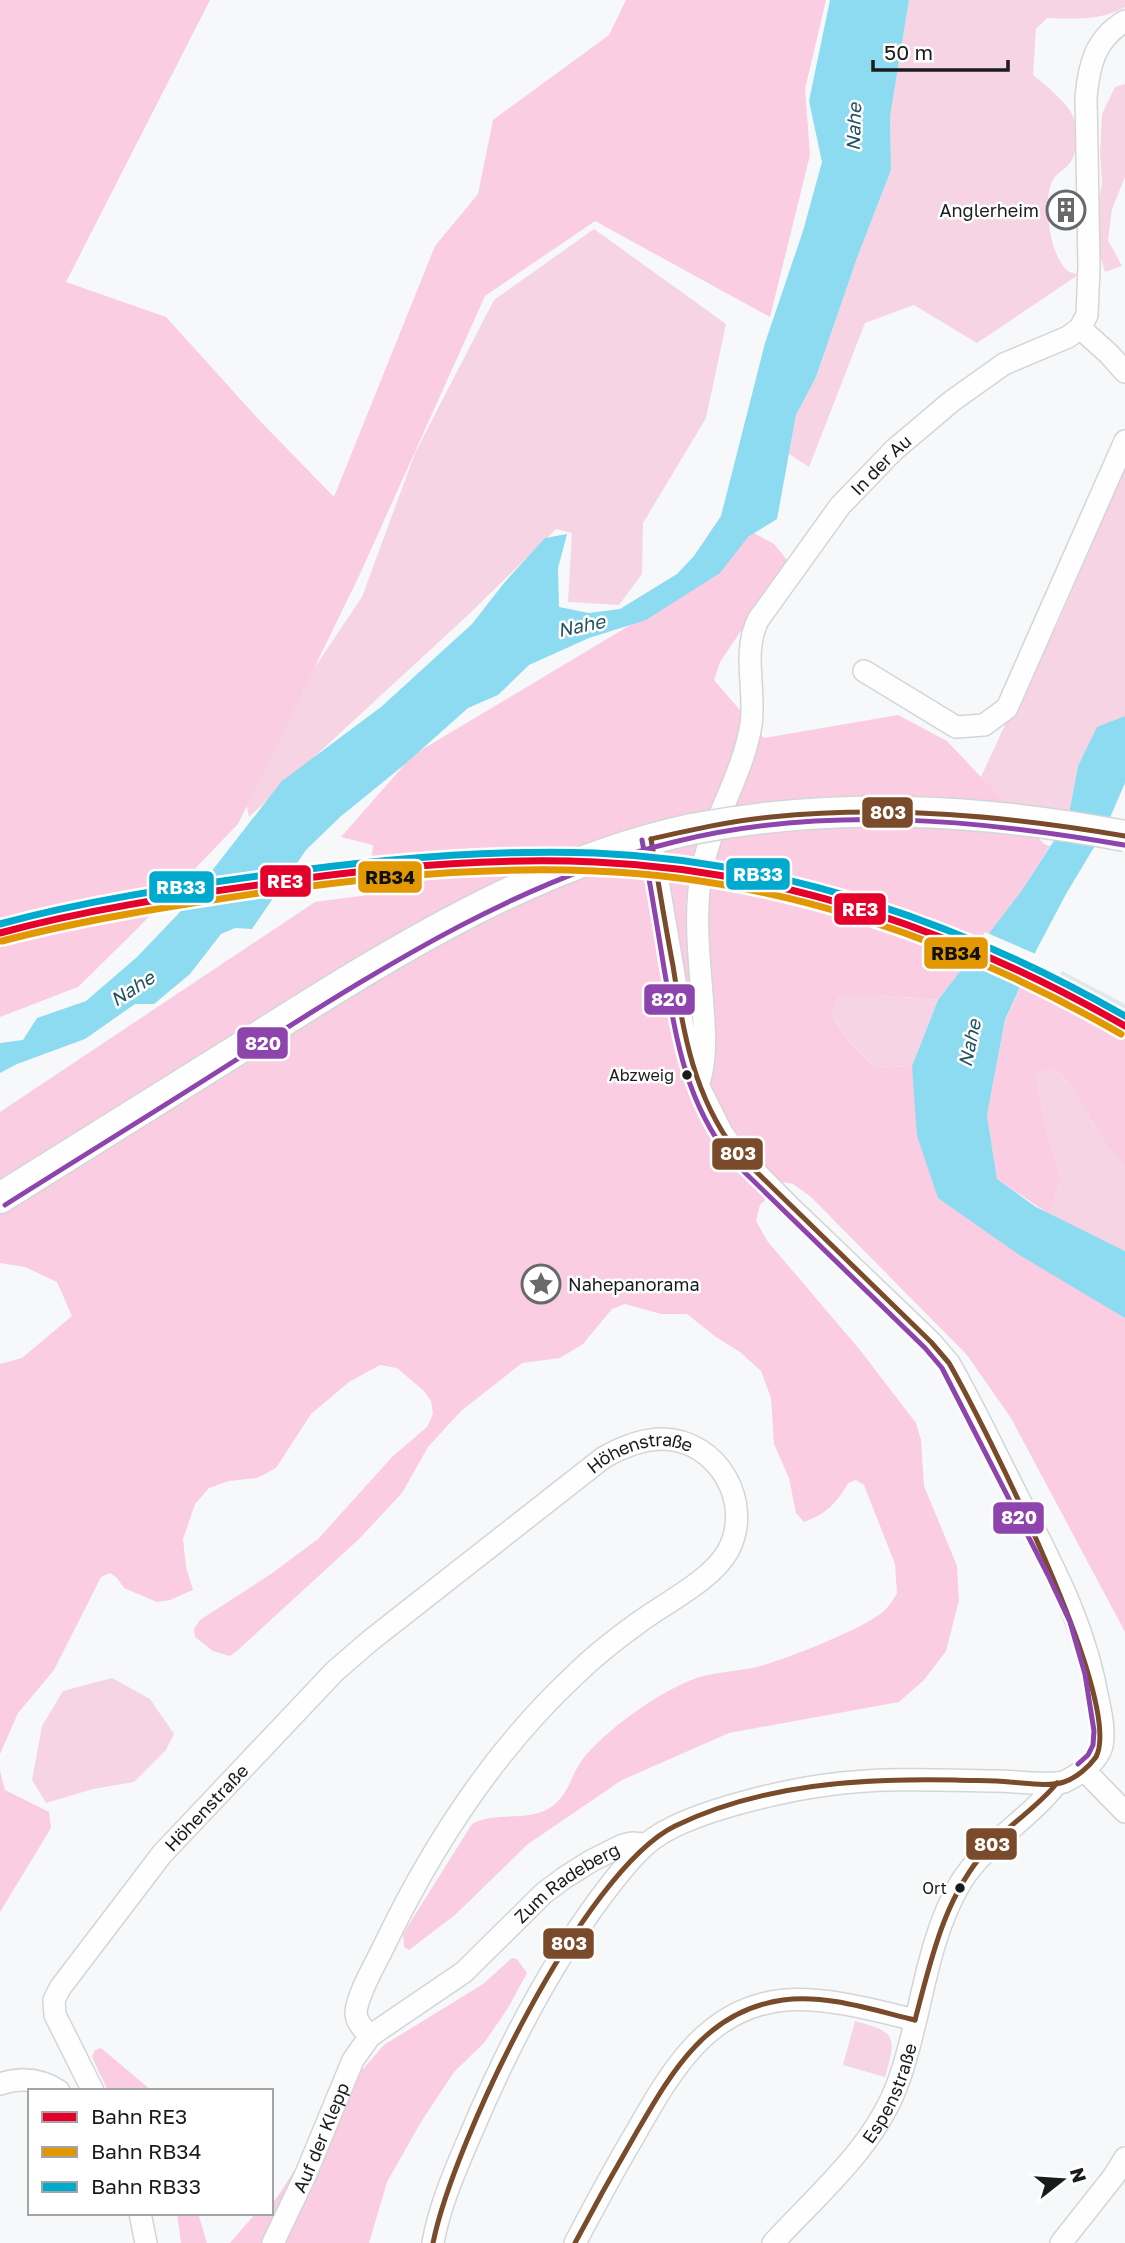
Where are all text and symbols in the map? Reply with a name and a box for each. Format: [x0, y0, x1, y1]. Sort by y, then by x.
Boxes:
scale bar [873, 28, 1008, 72]
text: 50 m [884, 39, 933, 65]
water label: Nahe [841, 101, 865, 151]
building icon: Anglerheim [1045, 189, 1087, 231]
place label: Anglerheim [939, 199, 1039, 221]
street label: In der Au [846, 430, 915, 500]
water label: Nahe [555, 608, 609, 641]
line badge: 803 [861, 796, 914, 829]
text: 803 [870, 800, 906, 823]
line badge: RB33 [725, 857, 791, 891]
line badge: RB34 [357, 860, 423, 894]
text: RB33 [733, 862, 783, 885]
line badge: RE3 [259, 864, 312, 898]
text: RB34 [365, 865, 415, 888]
text: RE3 [267, 869, 303, 892]
line badge: RB33 [148, 870, 215, 904]
text: RB33 [156, 875, 206, 898]
line badge: RE3 [833, 892, 887, 926]
text: RE3 [842, 897, 878, 920]
line badge: RB34 [923, 936, 989, 970]
text: RB34 [931, 941, 981, 964]
water label: Nahe [106, 964, 160, 1011]
line badge: 820 [643, 983, 696, 1016]
text: 820 [651, 987, 687, 1010]
water label: Nahe [953, 1015, 986, 1069]
line badge: 820 [236, 1026, 289, 1060]
text: 820 [245, 1031, 281, 1054]
place label: Abzweig [609, 1065, 674, 1085]
marker: Abzweig [680, 1068, 694, 1082]
line badge: 803 [711, 1137, 764, 1171]
text: 803 [720, 1141, 756, 1164]
place icon: Nahepanorama [520, 1263, 562, 1305]
place label: Nahepanorama [568, 1273, 700, 1295]
street label: Höhenstraße [582, 1428, 696, 1478]
line badge: 820 [992, 1501, 1045, 1535]
text: 820 [1001, 1505, 1037, 1528]
street label: Höhenstraße [160, 1759, 252, 1856]
line badge: 803 [965, 1827, 1018, 1861]
text: 803 [974, 1832, 1010, 1855]
street label: Zum Radeberg [509, 1838, 623, 1927]
place label: Ort [922, 1878, 947, 1898]
marker: Ort [953, 1881, 967, 1895]
line badge: 803 [542, 1927, 595, 1960]
text: 803 [551, 1931, 587, 1954]
street label: Espenstraße [857, 2041, 921, 2147]
street label: Auf der Klepp [288, 2079, 354, 2196]
legend [28, 2089, 273, 2215]
text: Bahn RE3 [91, 2103, 187, 2129]
text: Bahn RB34 [91, 2138, 201, 2164]
north arrow [1027, 2145, 1097, 2215]
text: N [1066, 2165, 1092, 2185]
text: Bahn RB33 [91, 2173, 201, 2199]

